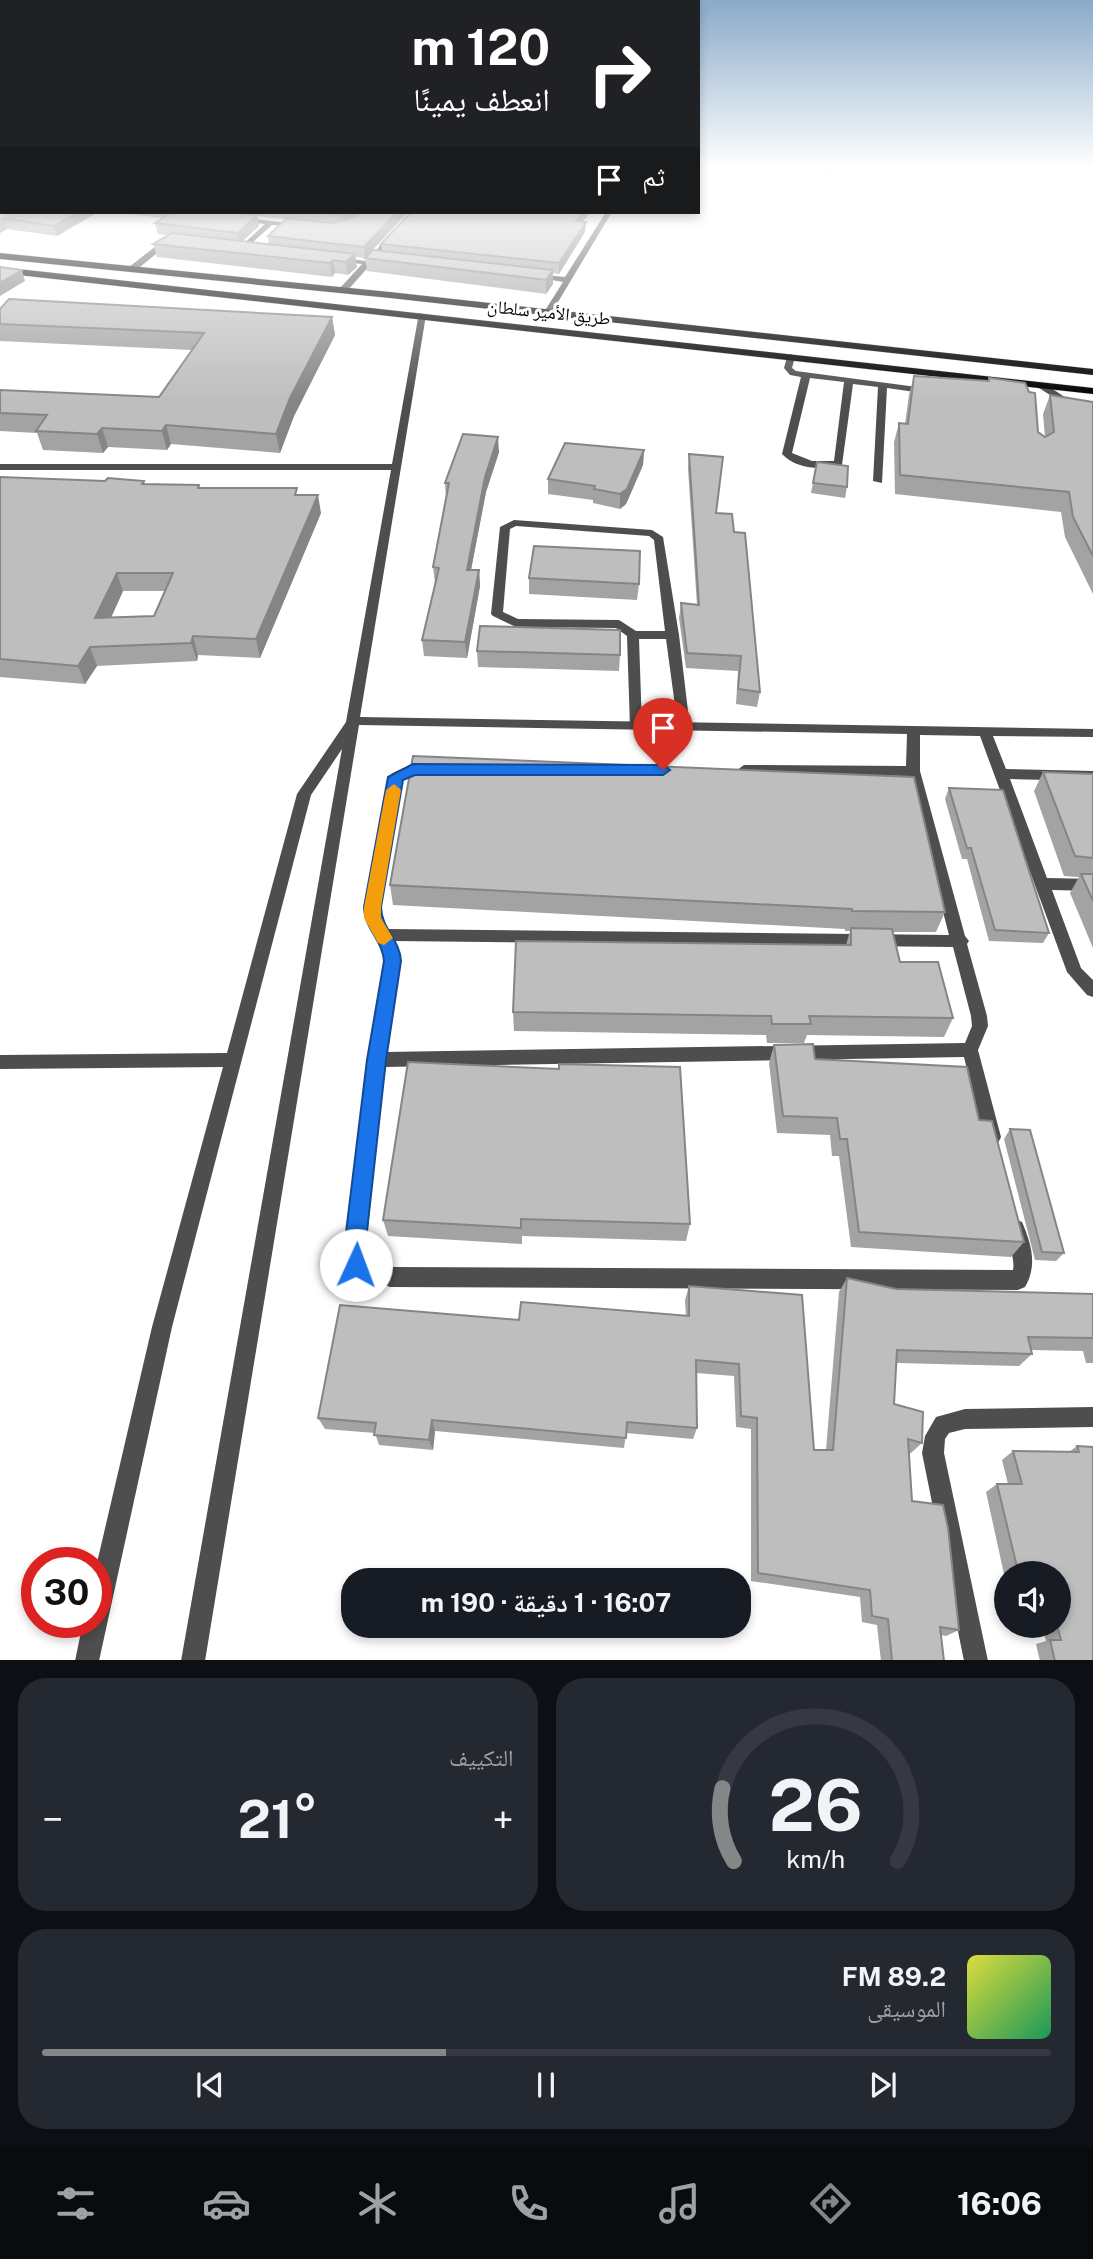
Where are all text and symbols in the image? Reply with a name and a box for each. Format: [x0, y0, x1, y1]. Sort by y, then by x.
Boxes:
text: 120 m [411, 18, 550, 76]
icon: right [574, 28, 665, 119]
text: انعطف يمينًا [413, 81, 550, 118]
icon: arrive [590, 161, 628, 199]
text: ثم [642, 161, 665, 192]
street label: طريق الأمير سلطان [486, 295, 612, 330]
pin [633, 698, 693, 770]
icon: arrive [644, 709, 682, 747]
position arrow [319, 1228, 393, 1302]
speed limit sign: 30 [21, 1547, 112, 1638]
map controls [994, 1561, 1071, 1638]
button: sound [994, 1561, 1071, 1638]
text: 16:07 · 1 دقيقة · 190 m [421, 1587, 671, 1618]
text: التكييف [449, 1744, 514, 1771]
text: 26 [768, 1762, 862, 1847]
text: 21° [238, 1789, 318, 1850]
text: − [42, 1797, 63, 1842]
text: + [492, 1797, 514, 1842]
text: km/h [786, 1843, 845, 1873]
text: 89.2 FM [842, 1961, 946, 1992]
text: الموسيقى [867, 1995, 946, 2022]
icon: previous [191, 2066, 229, 2104]
icon: pause [527, 2066, 565, 2104]
icon: next [864, 2066, 902, 2104]
icon: filters [51, 2179, 100, 2228]
icon: car [202, 2179, 251, 2228]
icon: climate [353, 2179, 402, 2228]
icon: phone [504, 2179, 553, 2228]
icon: music [655, 2179, 704, 2228]
icon: directions [806, 2179, 855, 2228]
text: 16:06 [957, 2185, 1042, 2222]

